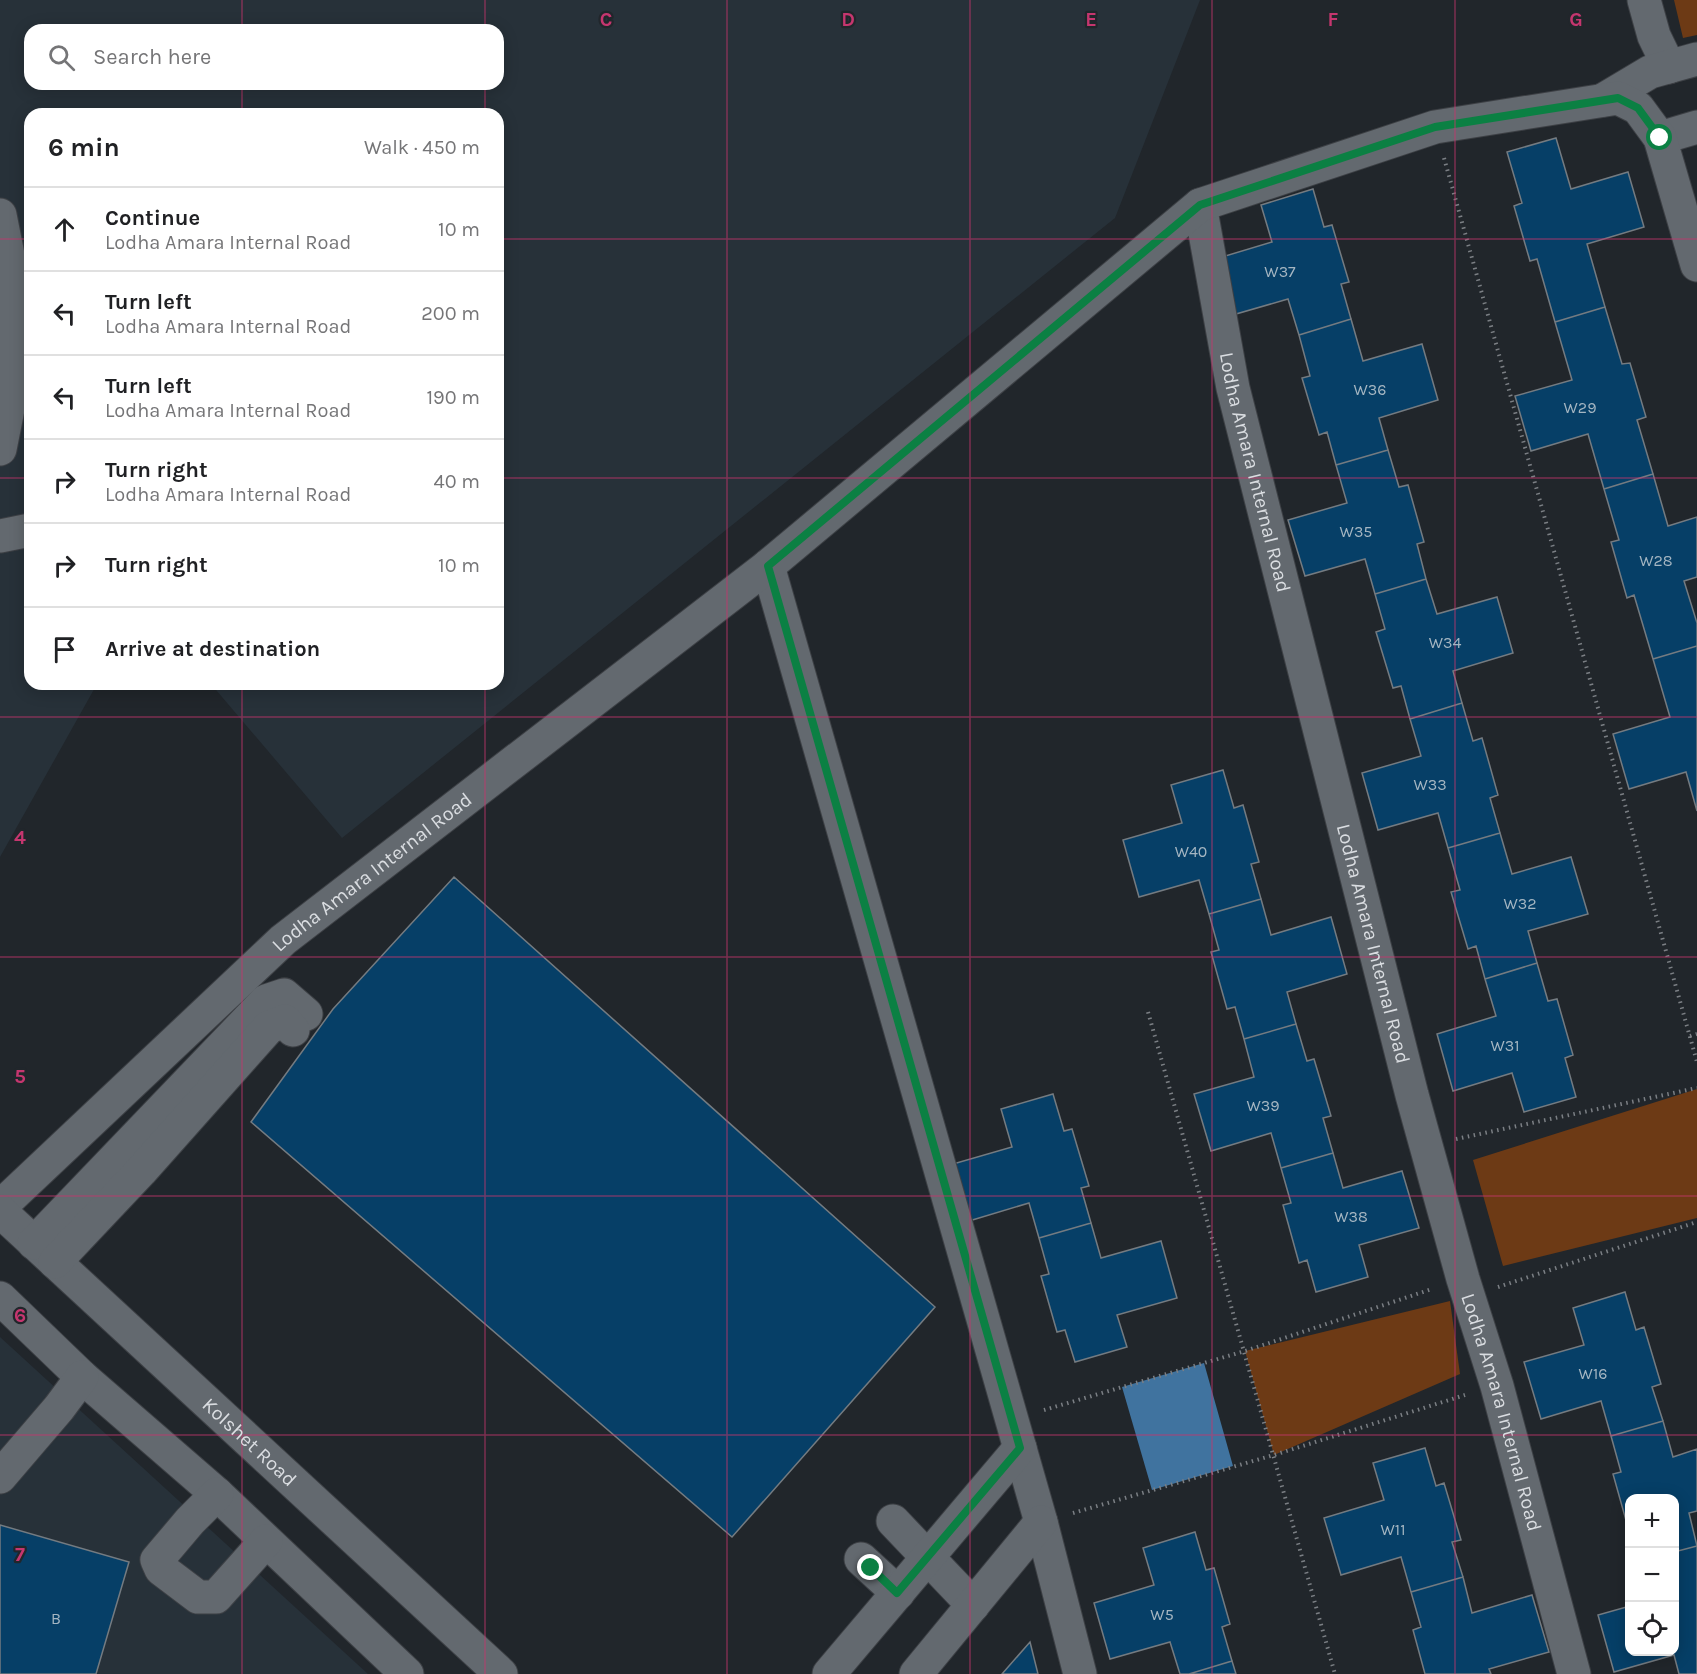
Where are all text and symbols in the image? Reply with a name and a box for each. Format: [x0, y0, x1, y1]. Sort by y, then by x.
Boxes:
text: C [600, 8, 612, 31]
text: D [841, 8, 855, 31]
text: E [1085, 8, 1097, 31]
text: F [1328, 8, 1339, 31]
text: G [1569, 8, 1583, 31]
search box [24, 24, 504, 90]
icon: search [45, 41, 78, 74]
text: Search here [93, 44, 211, 70]
route start [1646, 124, 1672, 150]
text: 6 min [48, 132, 120, 163]
text: Walk · 450 m [364, 136, 480, 159]
text: Continue [105, 205, 200, 231]
icon: ahead [48, 213, 81, 246]
text: 10 m [438, 218, 480, 241]
text: Lodha Amara Internal Road [105, 231, 351, 254]
house number: W37 [1264, 262, 1296, 281]
text: Turn left [105, 289, 192, 315]
icon: left [48, 297, 81, 330]
text: 200 m [421, 302, 480, 325]
text: Lodha Amara Internal Road [105, 315, 351, 338]
street label: Lodha Amara Internal Road [1215, 350, 1296, 595]
text: Turn left [105, 373, 192, 399]
house number: W36 [1354, 380, 1386, 399]
icon: left [48, 381, 81, 414]
text: 190 m [426, 386, 480, 409]
house number: W29 [1564, 398, 1596, 417]
text: Lodha Amara Internal Road [105, 399, 351, 422]
text: Turn right [105, 457, 208, 483]
icon: right [48, 465, 81, 498]
text: 40 m [434, 470, 480, 493]
text: Lodha Amara Internal Road [105, 483, 351, 506]
house number: W35 [1340, 522, 1372, 541]
icon: right [48, 549, 81, 582]
house number: W28 [1639, 551, 1673, 570]
text: Turn right [105, 552, 208, 578]
text: 10 m [438, 554, 480, 577]
icon: arrive [48, 633, 81, 666]
house number: W34 [1429, 633, 1461, 652]
text: Arrive at destination [105, 636, 320, 662]
house number: W33 [1413, 775, 1447, 794]
street label: Lodha Amara Internal Road [267, 787, 476, 956]
street label: Lodha Amara Internal Road [1332, 821, 1415, 1066]
text: 4 [14, 826, 26, 849]
house number: W40 [1175, 842, 1207, 861]
house number: W32 [1503, 894, 1537, 913]
house number: W31 [1490, 1036, 1520, 1055]
text: 5 [14, 1065, 26, 1088]
house number: W39 [1246, 1096, 1280, 1115]
house number: W38 [1334, 1207, 1368, 1226]
street label: Lodha Amara Internal Road [1457, 1290, 1547, 1534]
text: 6 [14, 1304, 26, 1327]
house number: W16 [1579, 1364, 1607, 1383]
street label: Kolshet Road [198, 1393, 302, 1491]
map controls [1625, 1494, 1679, 1656]
button: + [1625, 1494, 1679, 1548]
house number: W11 [1381, 1520, 1405, 1539]
text: 7 [15, 1543, 25, 1566]
button: − [1625, 1548, 1679, 1602]
route end [857, 1554, 883, 1580]
button: locate [1625, 1602, 1679, 1656]
house number: W5 [1150, 1605, 1174, 1624]
house number: B [51, 1609, 61, 1628]

